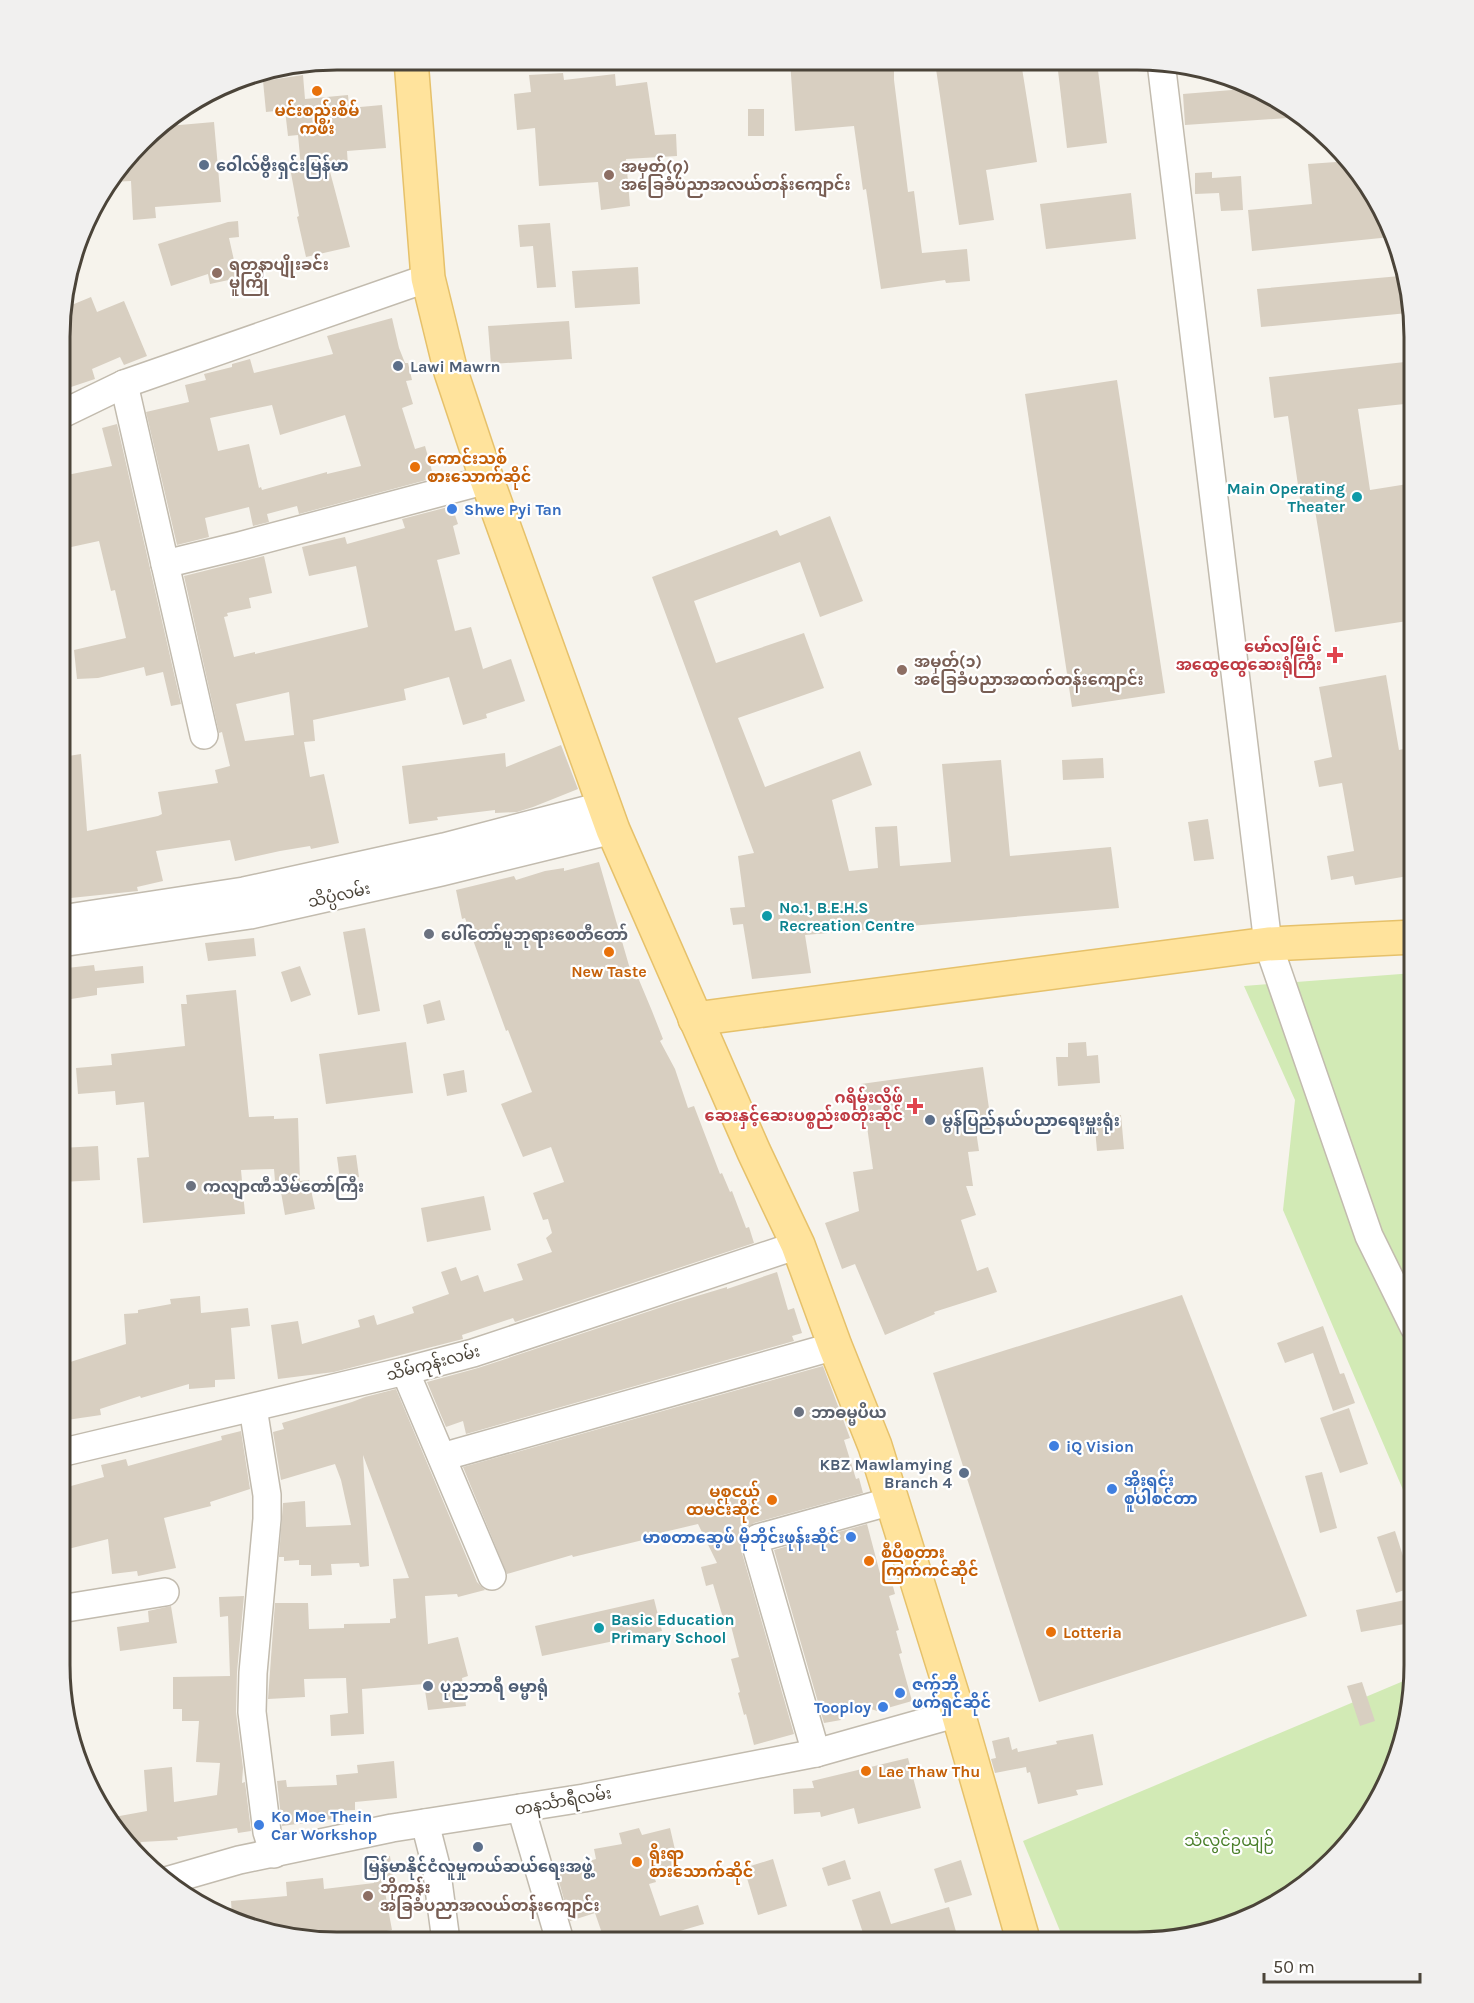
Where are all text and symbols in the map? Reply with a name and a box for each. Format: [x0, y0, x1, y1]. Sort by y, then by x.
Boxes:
marker: မင်းစည်းစိမ် ကဖီး [310, 84, 324, 98]
place label: မင်းစည်းစိမ် ကဖီး [275, 99, 359, 138]
place label: ဝေါလ်ဗွီးရှင်းမြန်မာ [216, 154, 348, 179]
place label: အမှတ်(၇) အခြေခံပညာအလယ်တန်းကျောင်း [621, 155, 851, 198]
marker: ဝေါလ်ဗွီးရှင်းမြန်မာ [197, 158, 211, 172]
marker: အမှတ်(၇) အခြေခံပညာအလယ်တန်းကျောင်း [602, 168, 616, 182]
place label: ရတနာပျိုးခင်း မူကြို [229, 253, 329, 296]
marker: ရတနာပျိုးခင်း မူကြို [210, 266, 224, 280]
place label: Lawi Mawrn [410, 357, 500, 376]
marker: Lawi Mawrn [391, 359, 405, 373]
place label: ကောင်းသစ် စားသောက်ဆိုင် [427, 447, 531, 490]
marker: ကောင်းသစ် စားသောက်ဆိုင် [408, 460, 422, 474]
place label: Main Operating Theater [1227, 479, 1346, 516]
marker: Main Operating Theater [1350, 490, 1364, 504]
place label: Shwe Pyi Tan [464, 500, 562, 519]
marker: Shwe Pyi Tan [445, 502, 459, 516]
place label: မော်လမြိုင် အထွေထွေဆေးရုံကြီး [1176, 635, 1322, 678]
marker: မော်လမြိုင် အထွေထွေဆေးရုံကြီး [1326, 646, 1344, 664]
place label: အမှတ်(၁) အခြေခံပညာအထက်တန်းကျောင်း [914, 650, 1144, 693]
marker: အမှတ်(၁) အခြေခံပညာအထက်တန်းကျောင်း [895, 663, 909, 677]
street label: သိပ္ပံလမ်း [306, 877, 373, 916]
place label: No.1, B.E.H.S Recreation Centre [779, 898, 915, 935]
marker: No.1, B.E.H.S Recreation Centre [760, 909, 774, 923]
place label: ပေါ်တော်မူဘုရားစေတီတော် [441, 923, 628, 948]
marker: ပေါ်တော်မူဘုရားစေတီတော် [422, 927, 436, 941]
marker: New Taste [602, 945, 616, 959]
place label: New Taste [571, 962, 647, 981]
place label: ဂရိမ်းလိဖ် ဆေးနှင့်ဆေးပစ္စည်းစတိုးဆိုင် [705, 1086, 903, 1129]
marker: ဂရိမ်းလိဖ် ဆေးနှင့်ဆေးပစ္စည်းစတိုးဆိုင် [908, 1099, 922, 1113]
place label: မွန်ပြည်နယ်ပညာရေးမှူးရုံး [942, 1109, 1120, 1134]
marker: မွန်ပြည်နယ်ပညာရေးမှူးရုံး [923, 1113, 937, 1127]
place label: ကလျာဏီသိမ်တော်ကြီး [203, 1175, 364, 1200]
marker: ကလျာဏီသိမ်တော်ကြီး [184, 1179, 198, 1193]
street label: သိမ်ကုန်းလမ်း [384, 1339, 483, 1389]
place label: ဘာဓမ္မပိယ [811, 1402, 887, 1426]
marker: ဘာဓမ္မပိယ [792, 1405, 806, 1419]
place label: iQ Vision [1066, 1437, 1134, 1456]
marker: iQ Vision [1047, 1439, 1061, 1453]
place label: KBZ Mawlamying Branch 4 [820, 1455, 952, 1492]
marker: KBZ Mawlamying Branch 4 [957, 1466, 971, 1480]
place label: အိုးရှင်း စူပါစင်တာ [1124, 1469, 1197, 1512]
place label: မစုငယ် ထမင်းဆိုင် [686, 1480, 760, 1523]
marker: အိုးရှင်း စူပါစင်တာ [1105, 1482, 1119, 1496]
marker: မစုငယ် ထမင်းဆိုင် [765, 1493, 779, 1507]
place label: မာစတာဆေ့ဖ် မိုဘိုင်းဖုန်းဆိုင် [643, 1526, 839, 1551]
marker: မာစတာဆေ့ဖ် မိုဘိုင်းဖုန်းဆိုင် [844, 1530, 858, 1544]
place label: စီပီစတား ကြက်ကင်ဆိုင် [881, 1541, 979, 1584]
marker: စီပီစတား ကြက်ကင်ဆိုင် [862, 1554, 876, 1568]
place label: Basic Education Primary School [611, 1610, 735, 1647]
marker: Basic Education Primary School [592, 1621, 606, 1635]
place label: Lotteria [1063, 1623, 1122, 1642]
marker: Lotteria [1044, 1625, 1058, 1639]
place label: ဇက်ဘီ ဖက်ရှင်ဆိုင် [912, 1673, 991, 1716]
place label: ပုညဘာရီ ဓမ္မာရုံ [440, 1675, 548, 1700]
marker: ပုညဘာရီ ဓမ္မာရုံ [421, 1679, 435, 1693]
marker: ဇက်ဘီ ဖက်ရှင်ဆိုင် [893, 1686, 907, 1700]
place label: Tooploy [814, 1698, 871, 1717]
marker: Tooploy [876, 1700, 890, 1714]
place label: Lae Thaw Thu [878, 1762, 980, 1781]
marker: Lae Thaw Thu [859, 1764, 873, 1778]
street label: တနင်္သာရီလမ်း [513, 1781, 614, 1823]
place label: Ko Moe Thein Car Workshop [271, 1807, 378, 1844]
marker: Ko Moe Thein Car Workshop [252, 1818, 266, 1832]
park label: သံလွင်ဥယျဉ် [1184, 1829, 1274, 1854]
marker: မြန်မာနိုင်ငံလူမှုကယ်ဆယ်ရေးအဖွဲ့ [471, 1840, 485, 1854]
place label: ရိုးရာ စားသောက်ဆိုင် [649, 1843, 753, 1885]
place label: မြန်မာနိုင်ငံလူမှုကယ်ဆယ်ရေးအဖွဲ့ [363, 1855, 595, 1880]
marker: ရိုးရာ စားသောက်ဆိုင် [630, 1855, 644, 1869]
place label: ဘိုကုန်း အခြခံပညာအလယ်တန်းကျောင်း [380, 1876, 600, 1919]
marker: ဘိုကုန်း အခြခံပညာအလယ်တန်းကျောင်း [361, 1889, 375, 1903]
scale bar [1264, 1946, 1420, 1984]
text: 50 m [1273, 1956, 1315, 1978]

